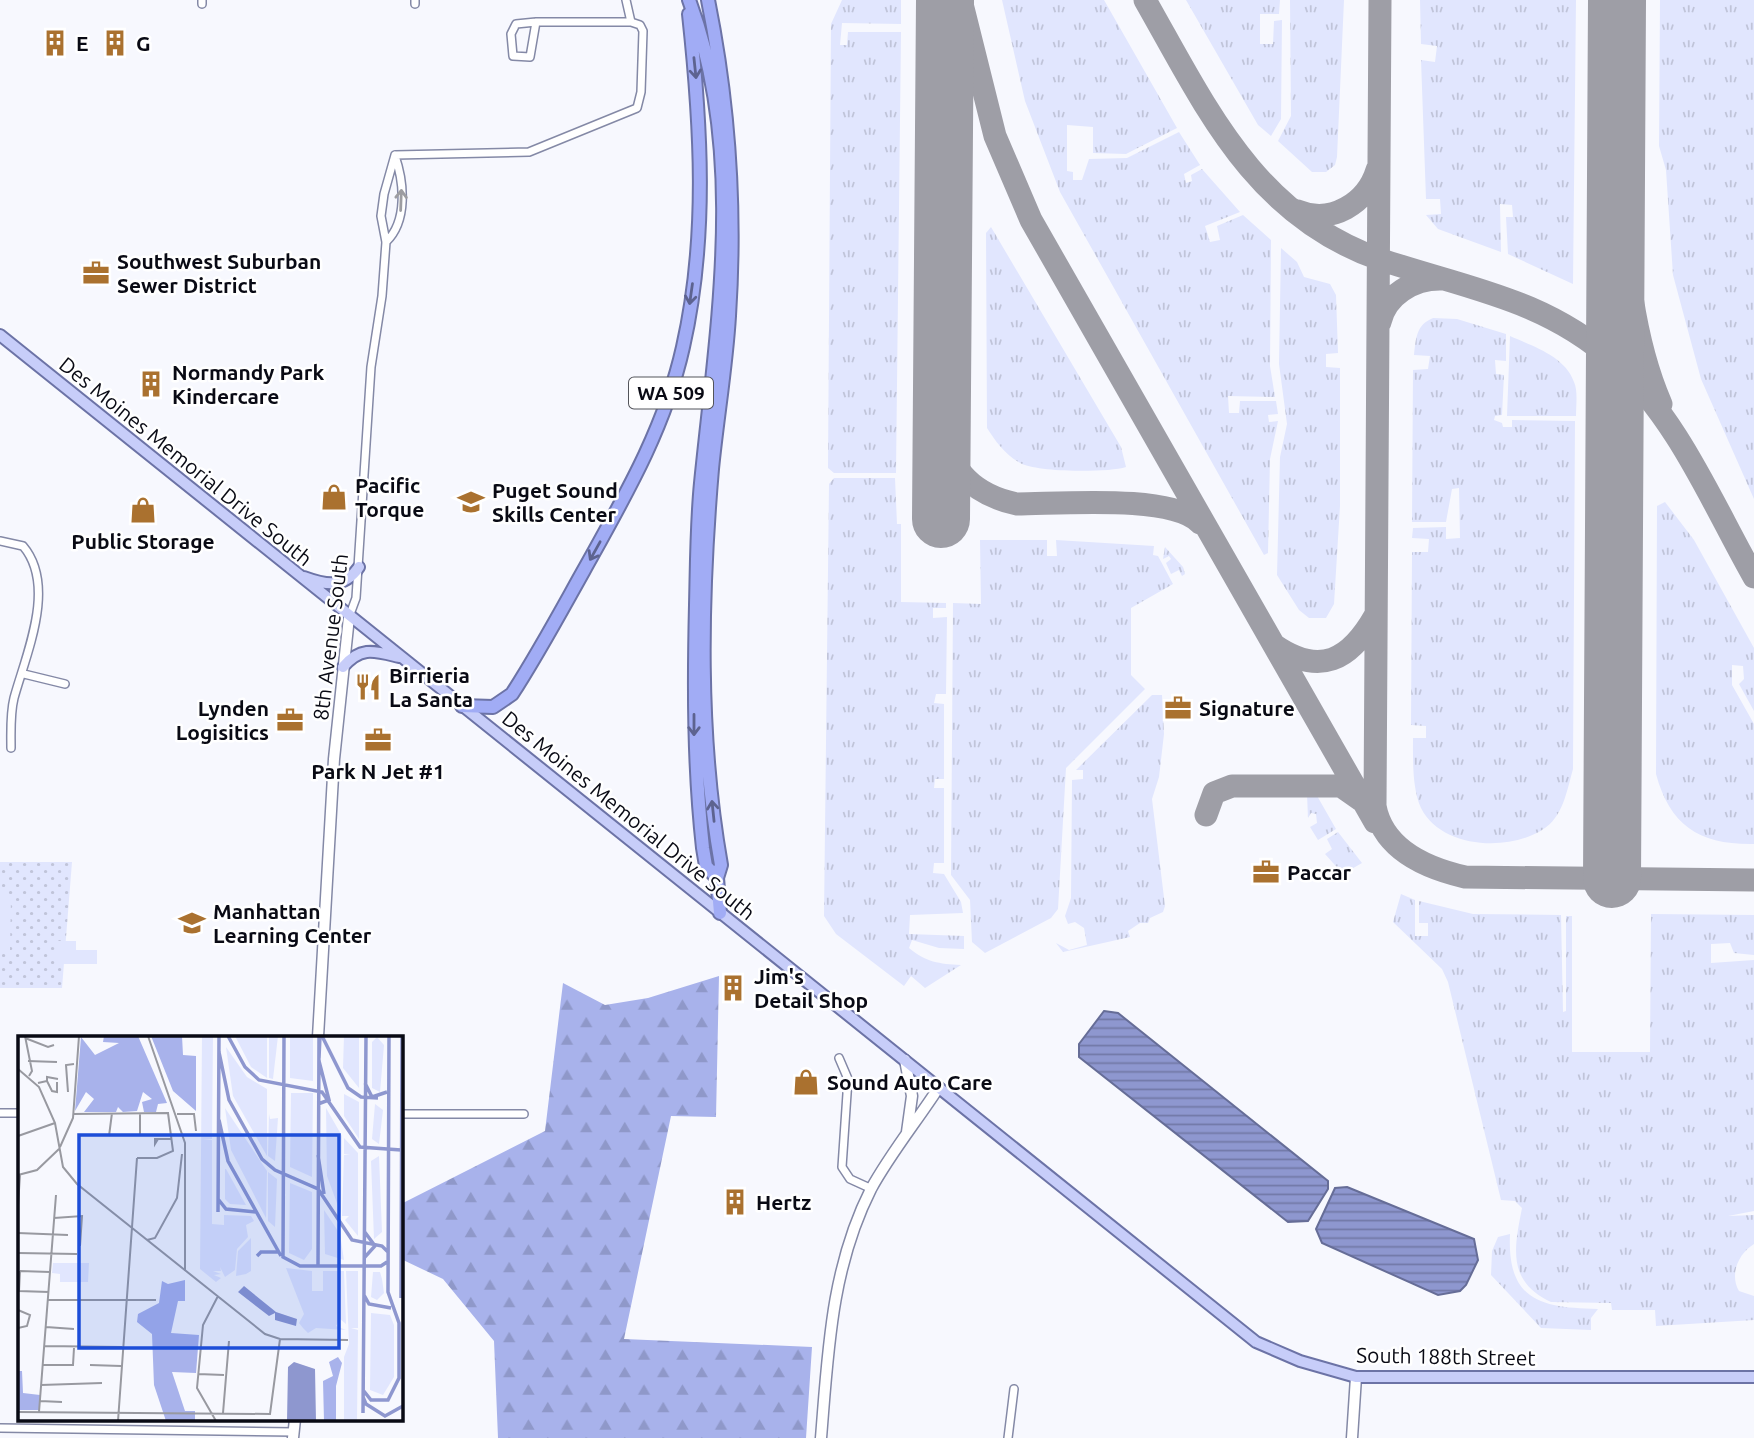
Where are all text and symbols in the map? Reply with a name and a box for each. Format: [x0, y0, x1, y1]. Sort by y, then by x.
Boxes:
building icon: E [40, 28, 70, 58]
building icon: G [100, 28, 130, 58]
place label: E [76, 31, 89, 55]
place label: G [136, 31, 151, 55]
one-way arrow [688, 56, 701, 79]
one-way arrow [394, 189, 407, 212]
place label: Southwest Suburban Sewer District [117, 249, 321, 297]
office icon: Southwest Suburban Sewer District [81, 258, 111, 288]
one-way arrow [684, 283, 697, 305]
street label: Des Moines Memorial Drive South [55, 352, 317, 570]
place label: Normandy Park Kindercare [172, 360, 324, 408]
building icon: Normandy Park Kindercare [136, 369, 166, 399]
road number: WA 509 [629, 378, 713, 408]
place label: Pacific Torque [355, 473, 424, 521]
place label: Puget Sound Skills Center [492, 478, 618, 526]
shop icon: Pacific Torque [319, 482, 349, 512]
school or university icon: Puget Sound Skills Center [456, 487, 486, 517]
shop icon: Public Storage [128, 495, 158, 525]
place label: Public Storage [71, 529, 215, 553]
one-way arrow [588, 540, 601, 561]
street label: 8th Avenue South [308, 552, 352, 722]
place label: Birrieria La Santa [389, 663, 473, 711]
restaurant icon: Birrieria La Santa [353, 672, 383, 702]
office icon: Signature [1163, 693, 1193, 723]
place label: Lynden Logisitics [176, 696, 269, 744]
place label: Signature [1199, 696, 1295, 720]
office icon: Lynden Logisitics [275, 705, 305, 735]
street label: Des Moines Memorial Drive South [498, 706, 760, 924]
one-way arrow [687, 713, 700, 736]
office icon: Park N Jet #1 [363, 725, 393, 755]
place label: Park N Jet #1 [311, 759, 445, 783]
one-way arrow [707, 800, 720, 823]
office icon: Paccar [1251, 857, 1281, 887]
place label: Paccar [1287, 860, 1352, 884]
place label: Manhattan Learning Center [213, 899, 372, 947]
school or university icon: Manhattan Learning Center [177, 908, 207, 938]
place label: Jim's Detail Shop [754, 964, 868, 1012]
building icon: Jim's Detail Shop [718, 973, 748, 1003]
inset map [18, 1036, 402, 1420]
shop icon: Sound Auto Care [791, 1067, 821, 1097]
place label: Sound Auto Care [827, 1070, 993, 1094]
building icon: Hertz [720, 1187, 750, 1217]
place label: Hertz [756, 1190, 811, 1214]
street label: South 188th Street [1356, 1342, 1536, 1370]

